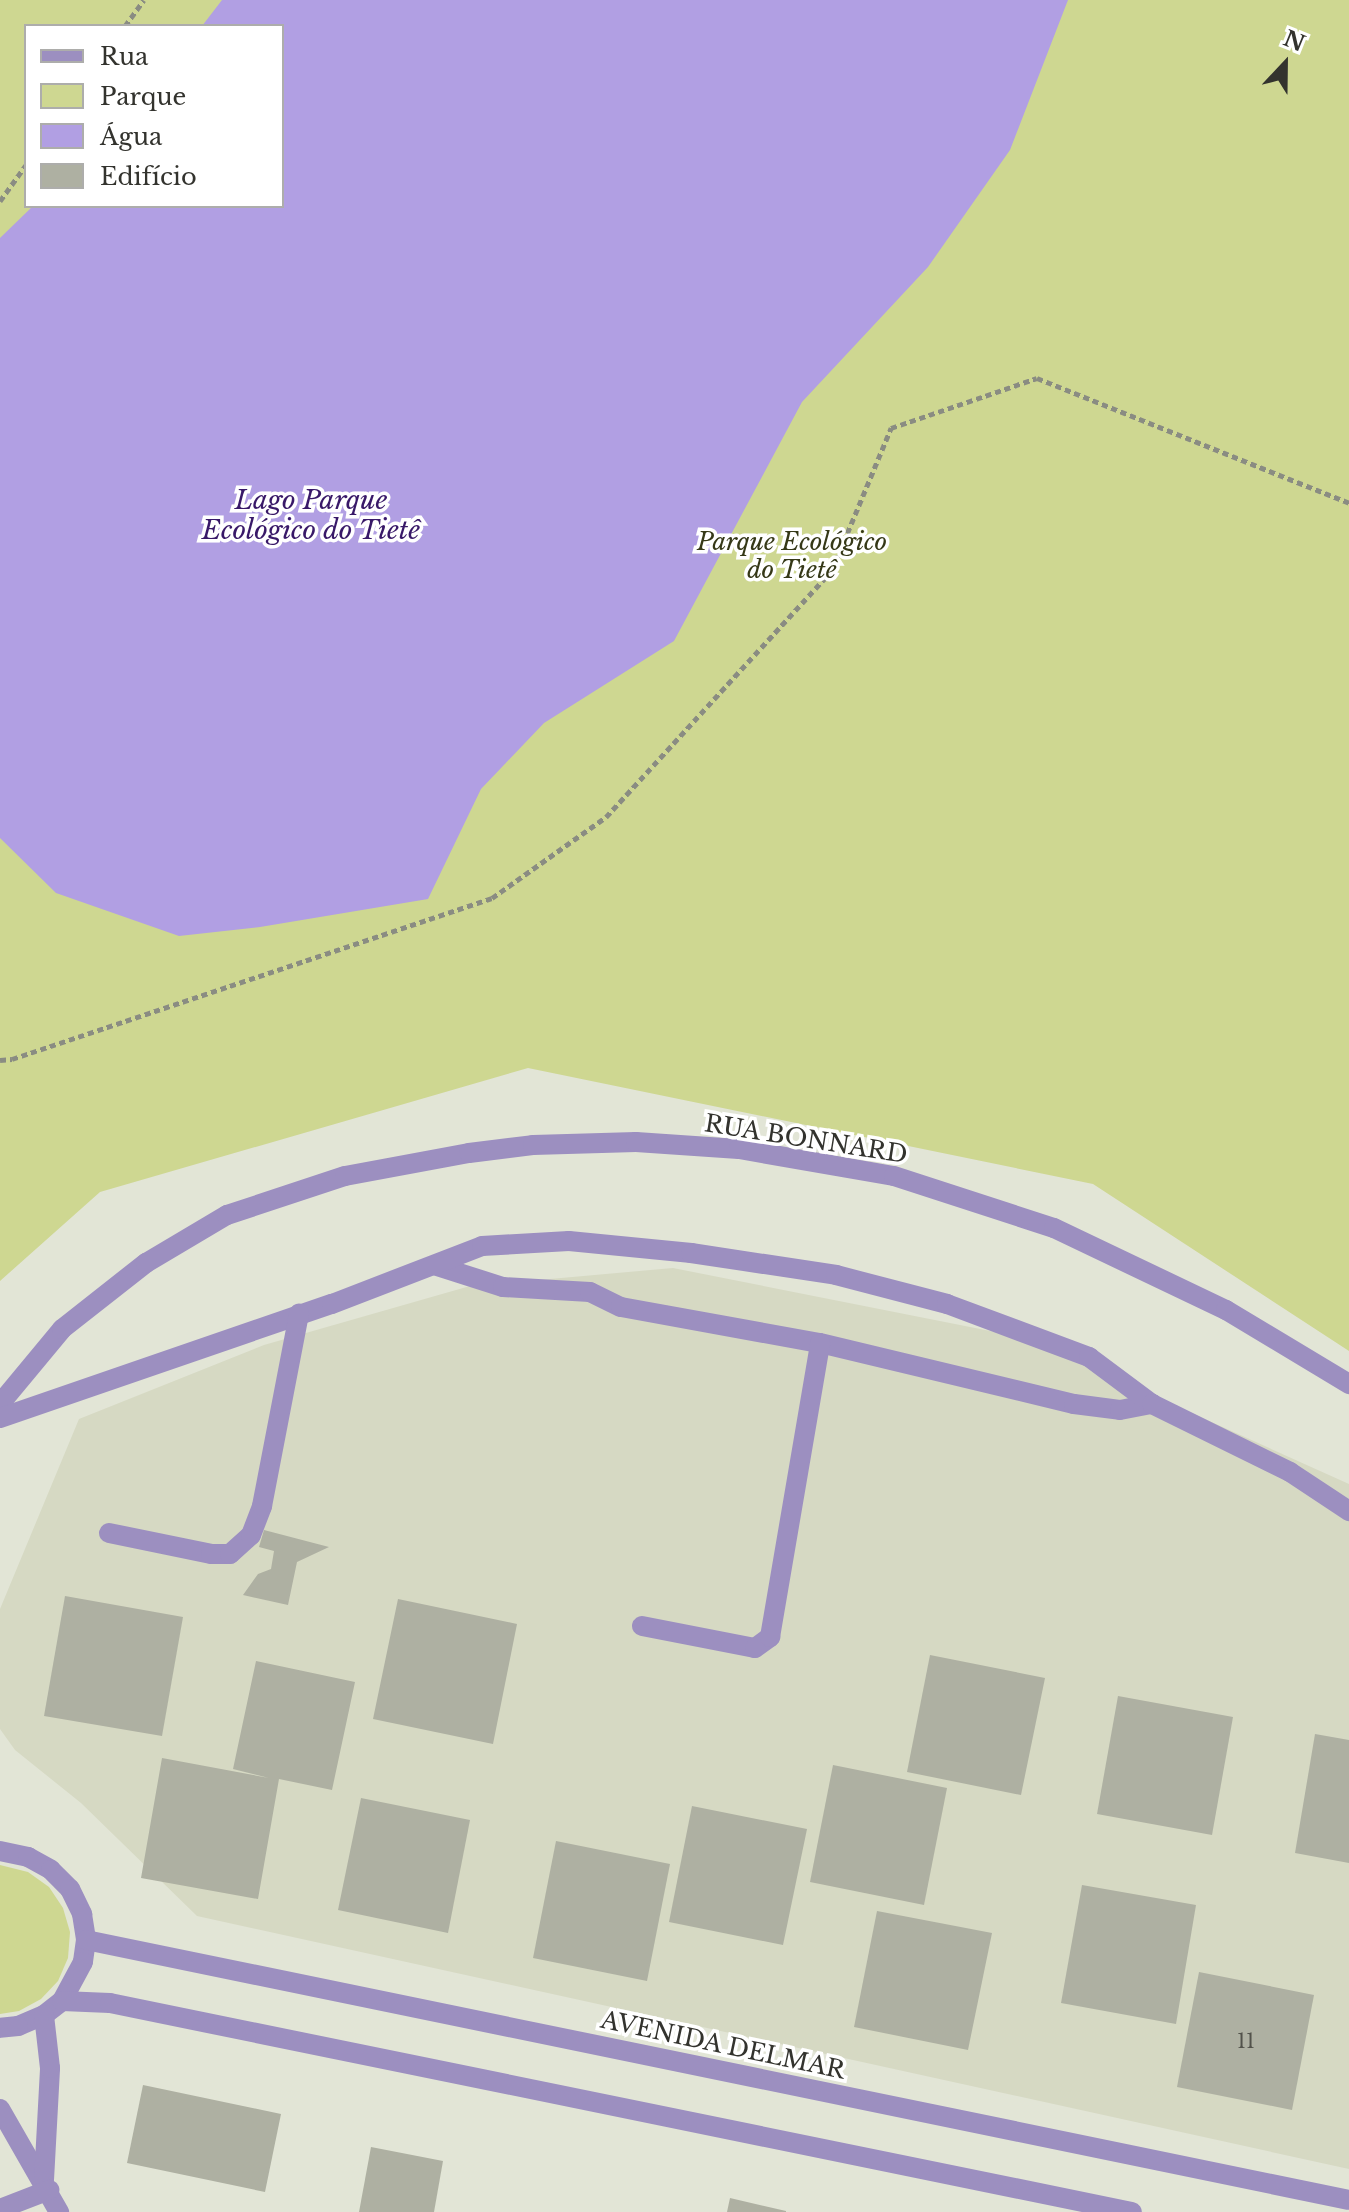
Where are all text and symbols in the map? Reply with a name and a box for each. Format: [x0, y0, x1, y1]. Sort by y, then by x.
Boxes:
legend [24, 24, 284, 208]
north arrow [1245, 24, 1325, 104]
text: N [1280, 25, 1309, 58]
text: Rua [100, 42, 148, 71]
text: Parque [100, 82, 186, 111]
text: Água [100, 122, 162, 151]
text: Edifício [100, 162, 197, 191]
water label: Lago Parque Ecológico do Tietê [201, 485, 421, 546]
park label: Parque Ecológico do Tietê [697, 528, 887, 584]
street label: RUA BONNARD [702, 1109, 910, 1169]
street label: AVENIDA DELMAR [598, 2005, 848, 2085]
house number: 11 [1237, 2029, 1255, 2053]

